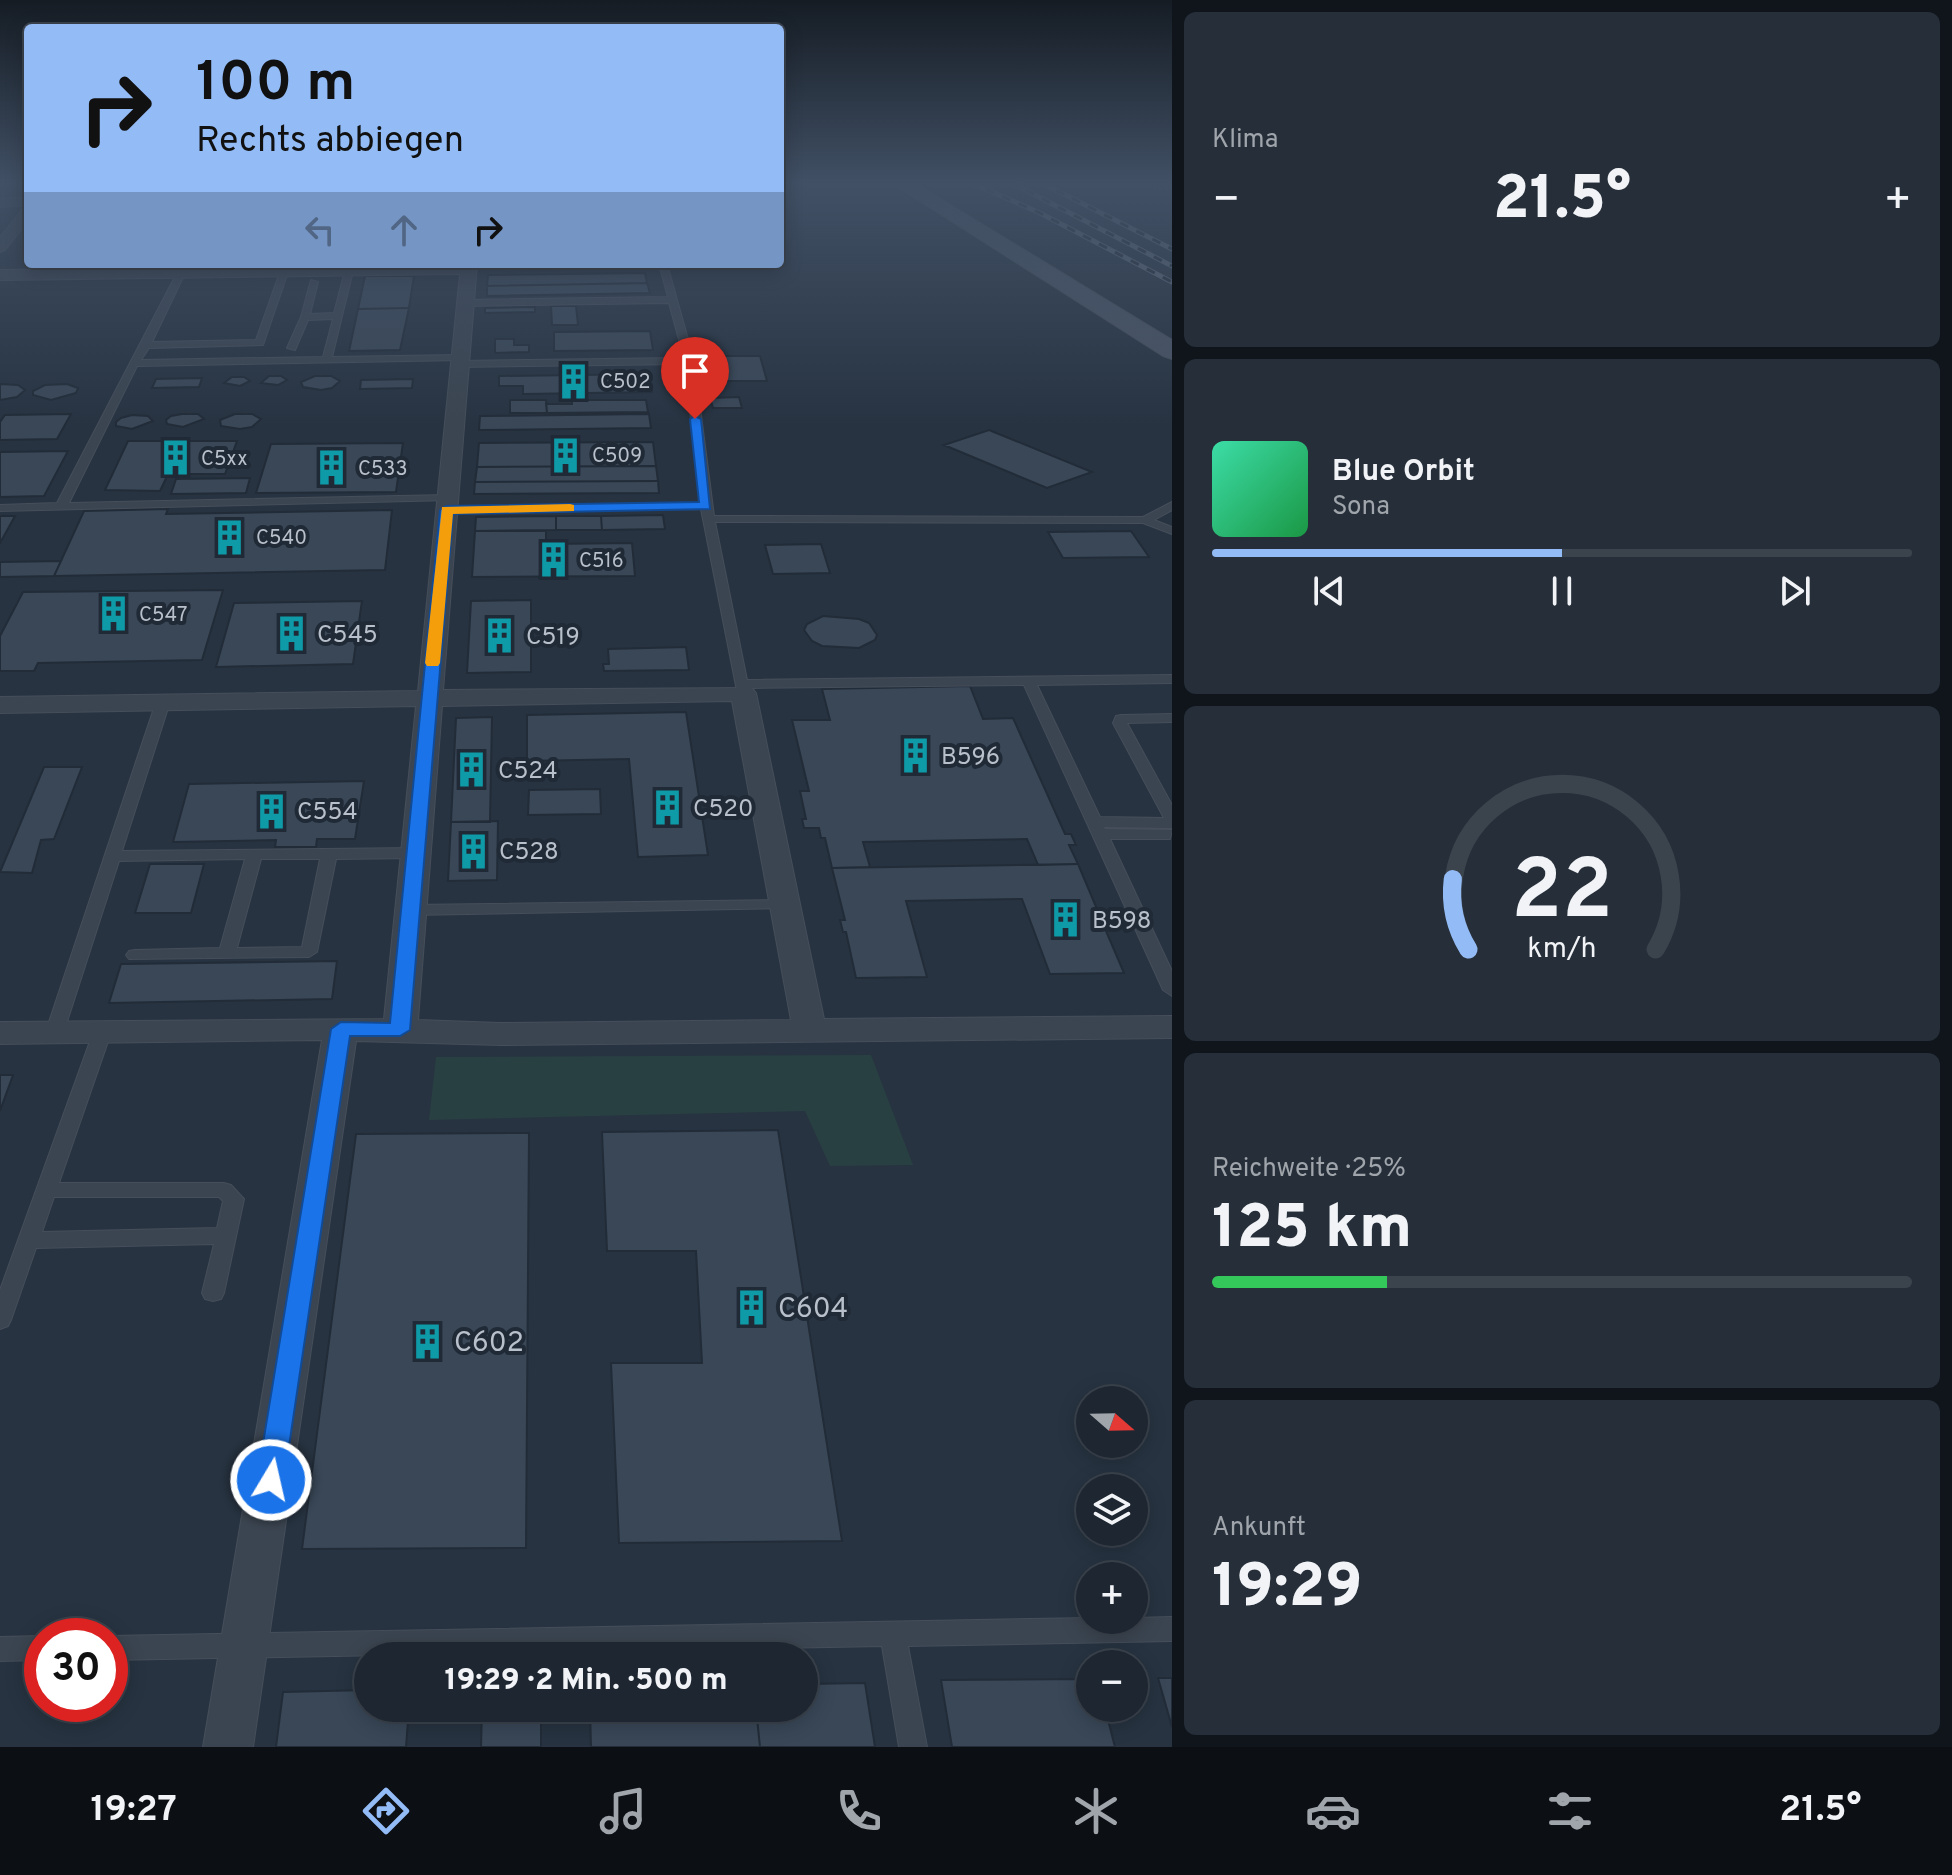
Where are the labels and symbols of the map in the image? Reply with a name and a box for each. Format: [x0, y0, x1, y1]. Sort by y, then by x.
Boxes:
pin [661, 337, 729, 419]
building icon: C502 [555, 362, 593, 400]
place label: C502 [600, 370, 650, 396]
building icon: C509 [547, 436, 585, 474]
building icon: C5xx [156, 439, 194, 477]
place label: C509 [592, 444, 642, 470]
place label: C5xx [201, 447, 248, 473]
building icon: C533 [313, 449, 351, 487]
place label: C533 [358, 457, 407, 483]
building icon: C540 [211, 518, 249, 556]
place label: C540 [256, 526, 307, 552]
building icon: C516 [534, 541, 572, 579]
place label: C516 [579, 549, 624, 575]
building icon: C547 [94, 595, 132, 633]
place label: C547 [139, 603, 187, 629]
building icon: C545 [272, 615, 310, 653]
building icon: C519 [481, 617, 519, 655]
place label: C545 [317, 621, 378, 651]
place label: C519 [526, 623, 580, 653]
building icon: B596 [896, 737, 934, 775]
place label: B596 [941, 743, 1000, 773]
building icon: C524 [453, 751, 491, 789]
place label: C524 [498, 757, 558, 787]
building icon: C520 [648, 789, 686, 827]
building icon: C554 [252, 792, 290, 830]
place label: C520 [693, 795, 753, 825]
place label: C554 [297, 798, 358, 828]
building icon: C528 [454, 832, 492, 870]
place label: C528 [499, 838, 559, 868]
building icon: B598 [1047, 901, 1085, 939]
place label: B598 [1092, 907, 1151, 937]
building icon: C604 [733, 1288, 771, 1326]
place label: C604 [778, 1292, 848, 1328]
building icon: C602 [409, 1322, 447, 1360]
place label: C602 [454, 1326, 524, 1362]
north arrow [1076, 1386, 1148, 1458]
position arrow [229, 1438, 313, 1522]
speed limit sign: 30 [24, 1618, 128, 1722]

